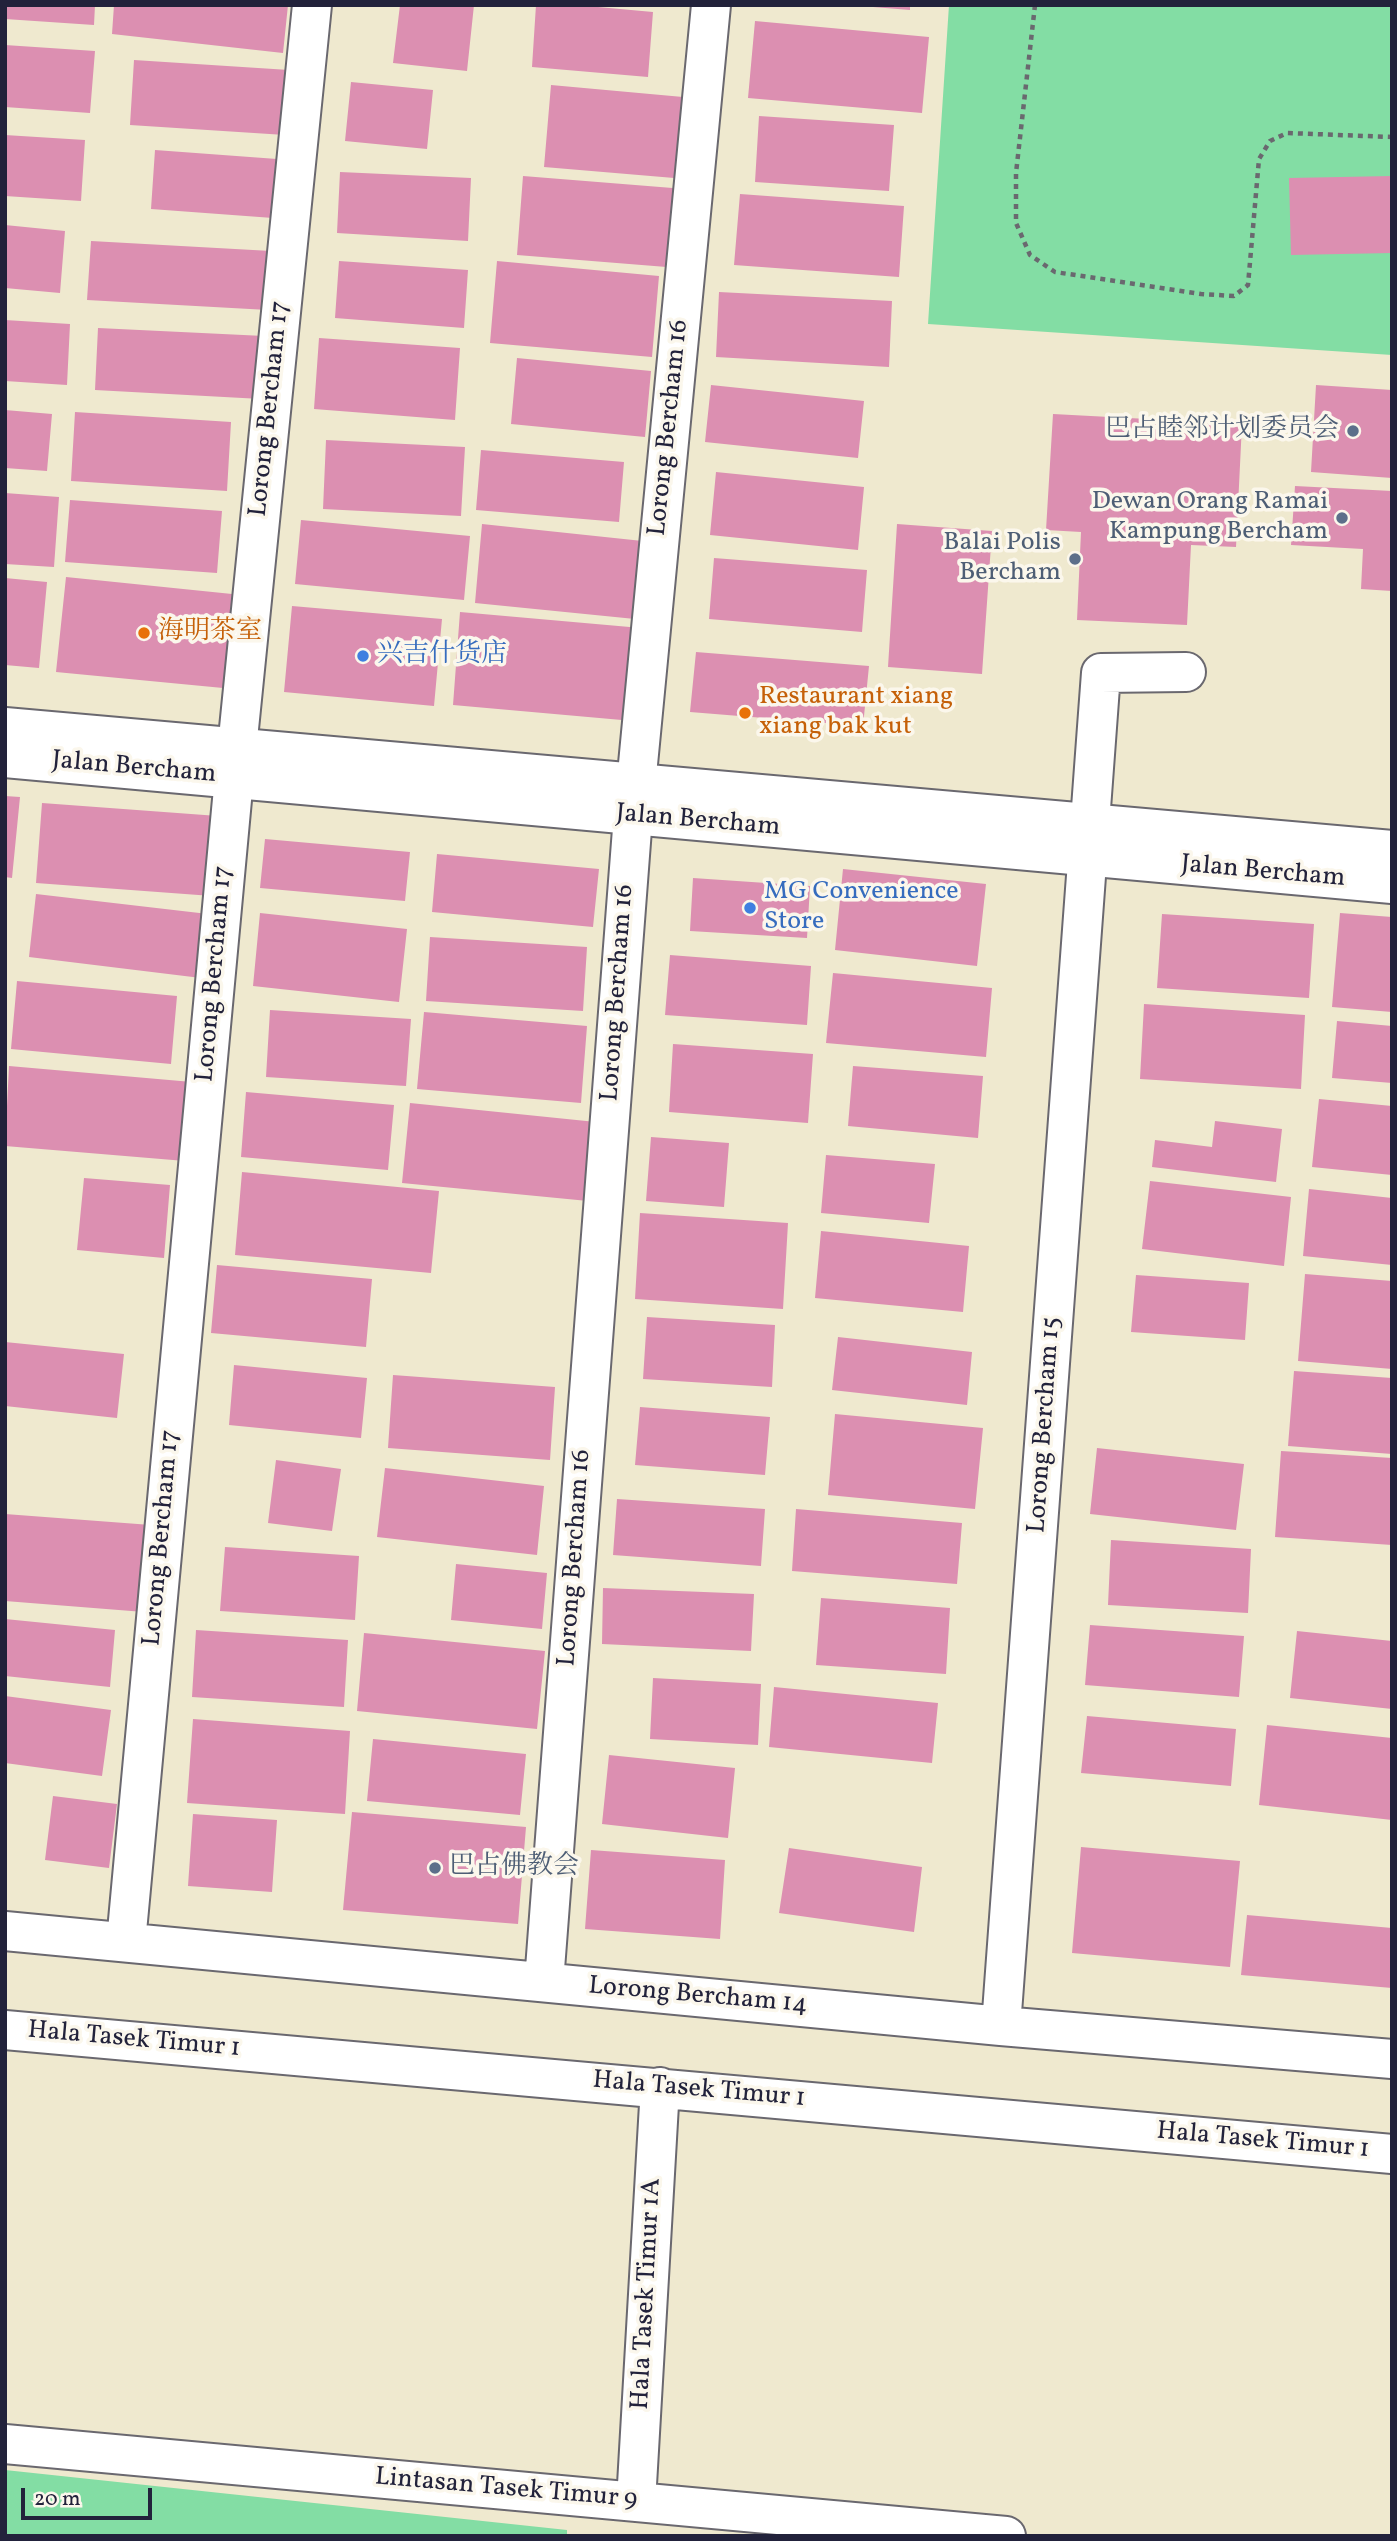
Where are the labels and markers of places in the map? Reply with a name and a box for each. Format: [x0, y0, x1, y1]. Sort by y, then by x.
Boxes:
place label: 巴占睦邻计划委员会 [1105, 415, 1339, 447]
marker: 巴占睦邻计划委员会 [1345, 423, 1361, 439]
place label: Dewan Orang Ramai Kampung Bercham [1092, 487, 1328, 548]
marker: Dewan Orang Ramai Kampung Bercham [1334, 510, 1350, 526]
place label: Balai Polis Bercham [943, 528, 1061, 590]
marker: Balai Polis Bercham [1067, 551, 1083, 567]
place label: 海明茶室 [158, 617, 262, 649]
marker: 海明茶室 [136, 625, 152, 641]
place label: 兴吉什货店 [377, 640, 507, 672]
marker: 兴吉什货店 [355, 648, 371, 664]
place label: Restaurant xiang xiang bak kut [759, 682, 953, 744]
marker: Restaurant xiang xiang bak kut [737, 705, 753, 721]
place label: MG Convenience Store [764, 877, 959, 938]
marker: MG Convenience Store [742, 900, 758, 916]
place label: 巴占佛教会 [449, 1852, 579, 1884]
marker: 巴占佛教会 [427, 1860, 443, 1876]

